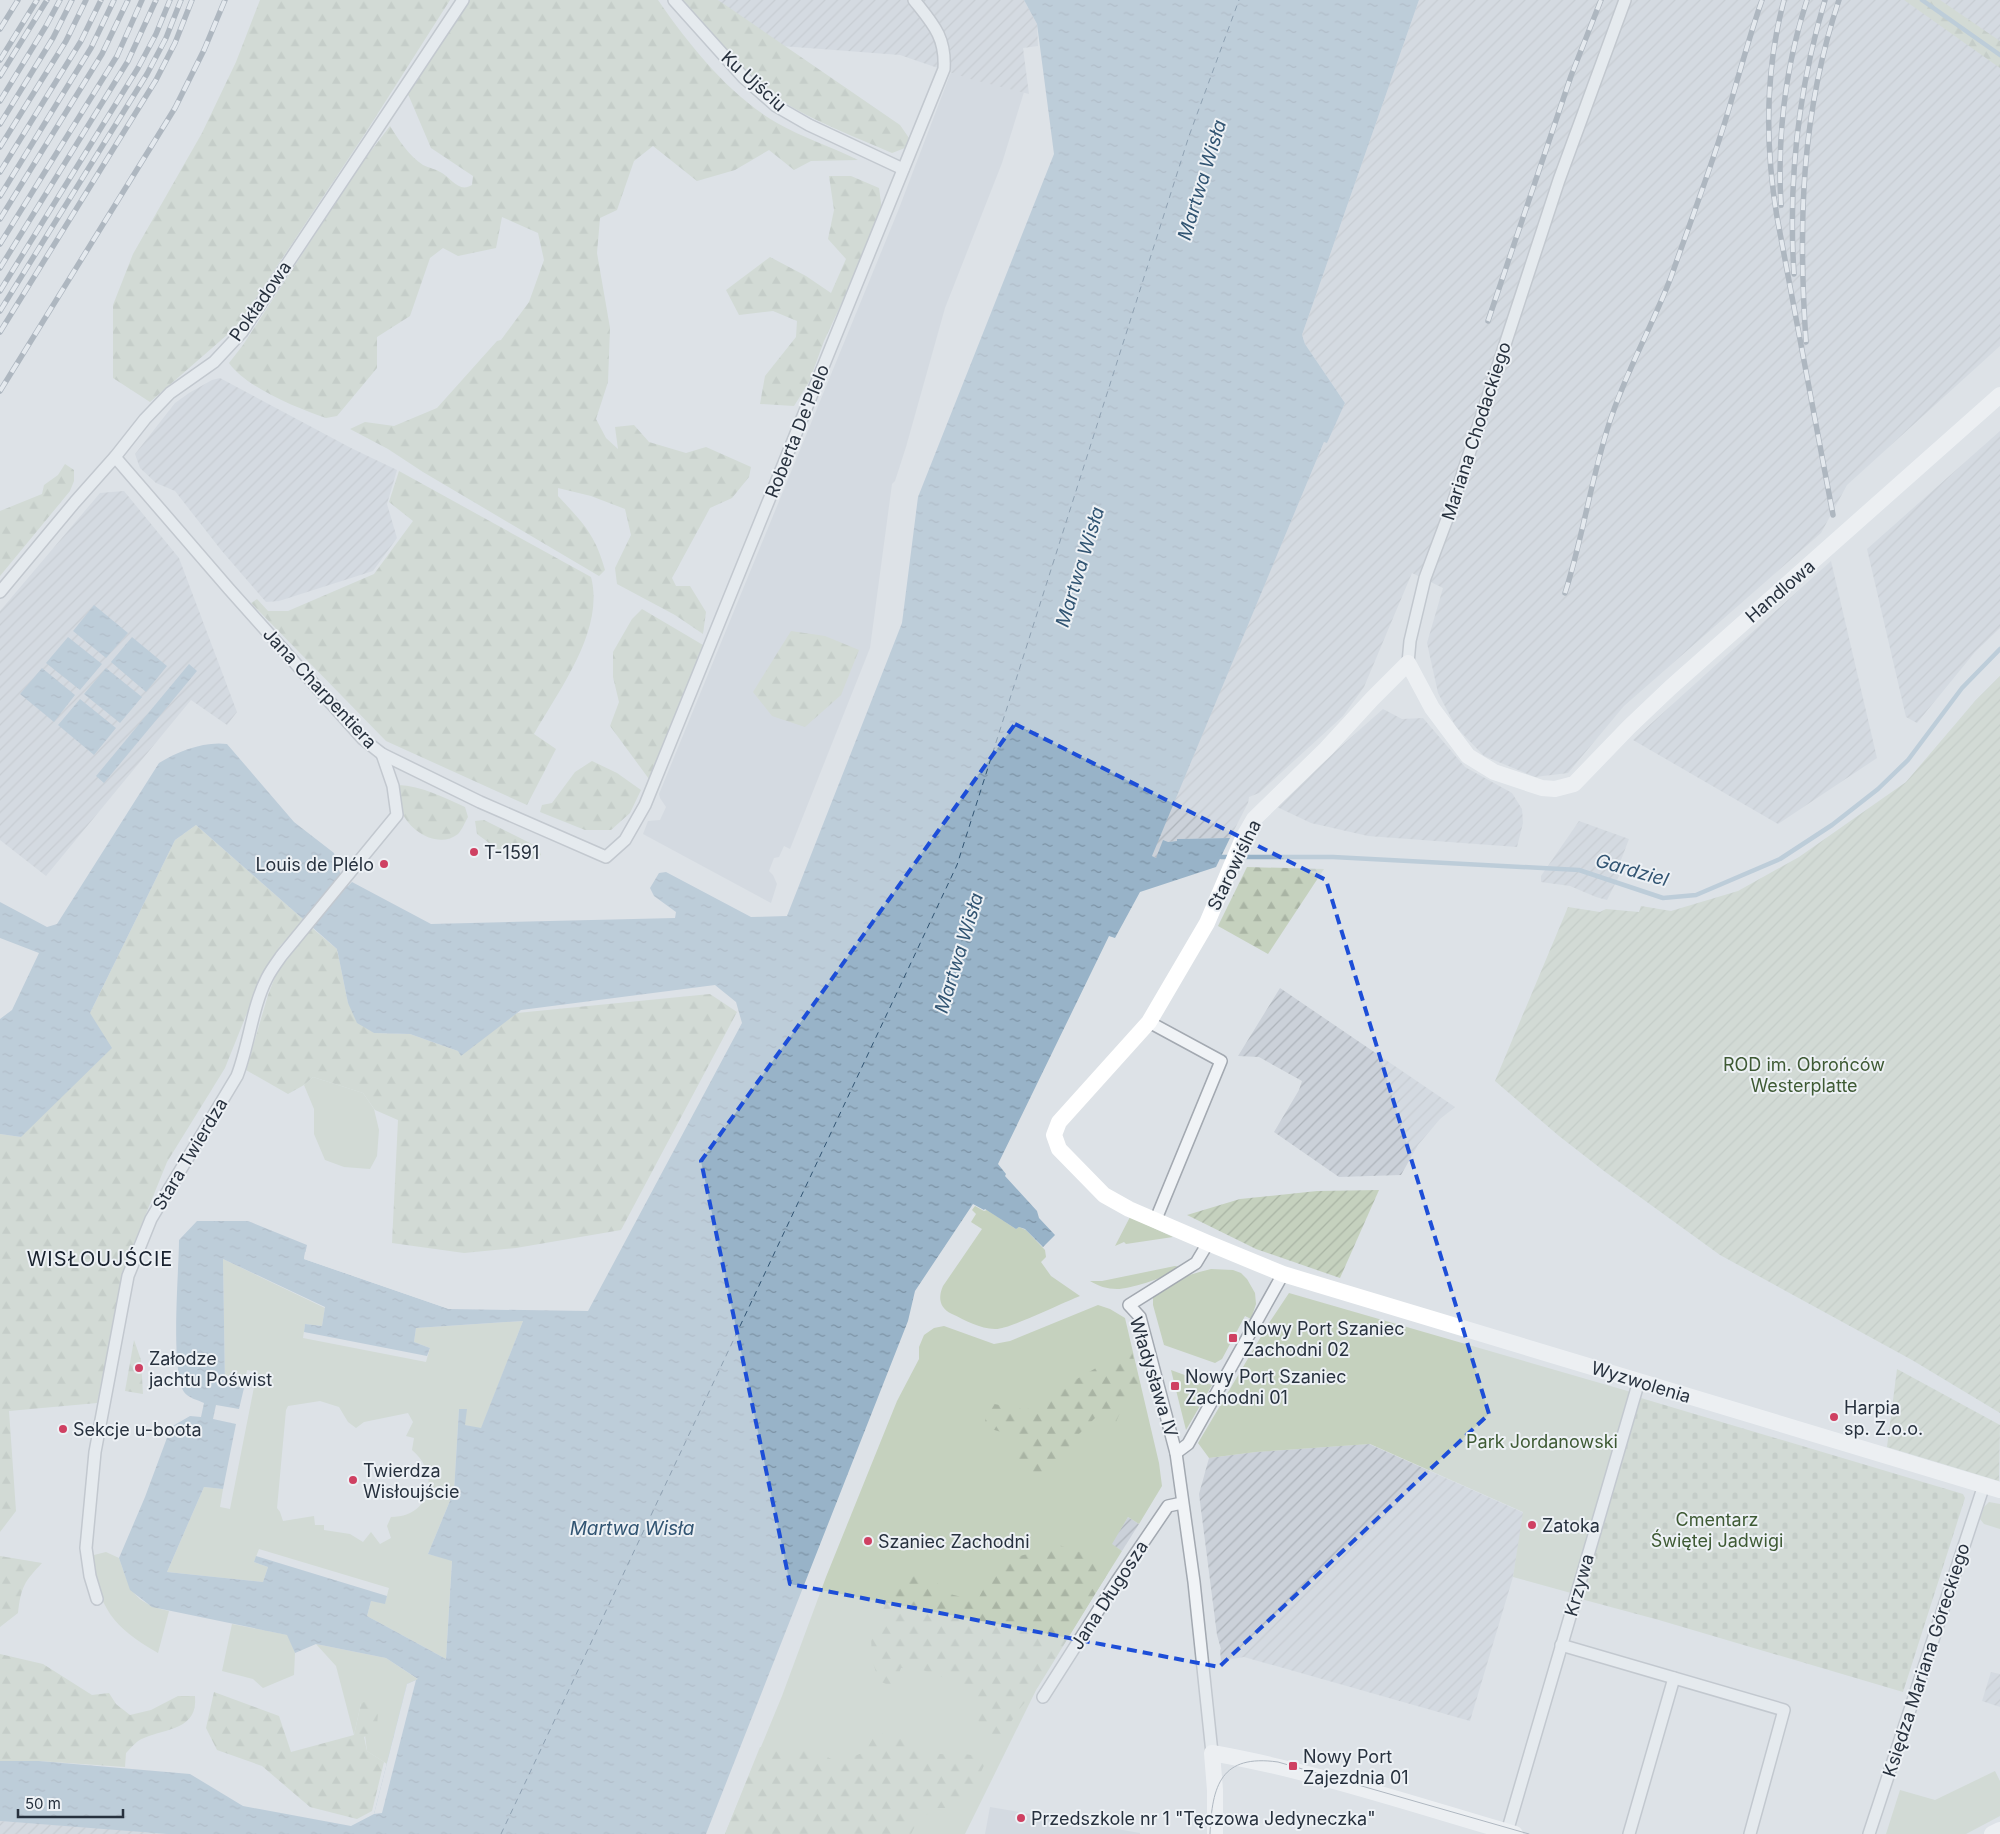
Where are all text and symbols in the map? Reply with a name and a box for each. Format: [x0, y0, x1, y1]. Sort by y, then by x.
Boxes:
street label: Ku Ujściu [717, 47, 791, 115]
water label: Martwa Wisła [1173, 117, 1231, 243]
street label: Pokładowa [225, 257, 295, 345]
street label: Mariana Chodackiego [1437, 339, 1515, 523]
street label: Roberta De'Plelo [761, 361, 833, 501]
water label: Martwa Wisła [1051, 504, 1109, 630]
street label: Handlowa [1741, 555, 1819, 627]
street label: Jana Charpentiera [259, 623, 381, 753]
street label: Starowiślna [1203, 816, 1265, 914]
place label: T-1591 [484, 842, 539, 863]
marker: T-1591 [468, 846, 480, 858]
water label: Gardziel [1593, 849, 1672, 891]
place label: Louis de Plélo [255, 854, 374, 875]
marker: Louis de Plélo [378, 858, 390, 870]
water label: Martwa Wisła [930, 890, 988, 1016]
park label: ROD im. Obrońców Westerplatte [1723, 1054, 1885, 1096]
street label: Stara Twierdza [148, 1094, 232, 1214]
district label: WISŁOUJŚCIE [27, 1246, 173, 1271]
street label: Władysława IV [1126, 1314, 1182, 1440]
place label: Nowy Port Szaniec Zachodni 02 [1243, 1318, 1405, 1360]
marker: Nowy Port Szaniec Zachodni 02 [1227, 1332, 1239, 1344]
place label: Załodze jachtu Poświst [148, 1348, 272, 1390]
street label: Wyzwolenia [1589, 1357, 1693, 1407]
marker: Załodze jachtu Poświst [133, 1362, 145, 1374]
place label: Nowy Port Szaniec Zachodni 01 [1185, 1366, 1347, 1408]
marker: Nowy Port Szaniec Zachodni 01 [1169, 1380, 1181, 1392]
place label: Harpia sp. Z.o.o. [1844, 1397, 1923, 1439]
marker: Harpia sp. Z.o.o. [1828, 1411, 1840, 1423]
place label: Sekcje u-boota [73, 1419, 202, 1440]
marker: Sekcje u-boota [57, 1423, 69, 1435]
park label: Park Jordanowski [1466, 1431, 1618, 1452]
place label: Twierdza Wisłoujście [363, 1460, 459, 1502]
marker: Twierdza Wisłoujście [347, 1474, 359, 1486]
park label: Cmentarz Świętej Jadwigi [1651, 1509, 1783, 1551]
place label: Zatoka [1542, 1515, 1600, 1536]
water label: Martwa Wisła [570, 1517, 695, 1540]
marker: Zatoka [1526, 1519, 1538, 1531]
place label: Szaniec Zachodni [878, 1531, 1030, 1552]
marker: Szaniec Zachodni [862, 1535, 874, 1547]
street label: Jana Długosza [1066, 1537, 1152, 1653]
street label: Księdza Mariana Góreckiego [1878, 1541, 1974, 1779]
street label: Krzywa [1560, 1551, 1598, 1619]
place label: Nowy Port Zajezdnia 01 [1303, 1746, 1409, 1788]
marker: Nowy Port Zajezdnia 01 [1287, 1760, 1299, 1772]
scale bar [18, 1786, 122, 1818]
text: 50 m [25, 1794, 61, 1813]
place label: Przedszkole nr 1 "Tęczowa Jedyneczka" [1031, 1808, 1376, 1829]
marker: Przedszkole nr 1 "Tęczowa Jedyneczka" [1015, 1812, 1027, 1824]

